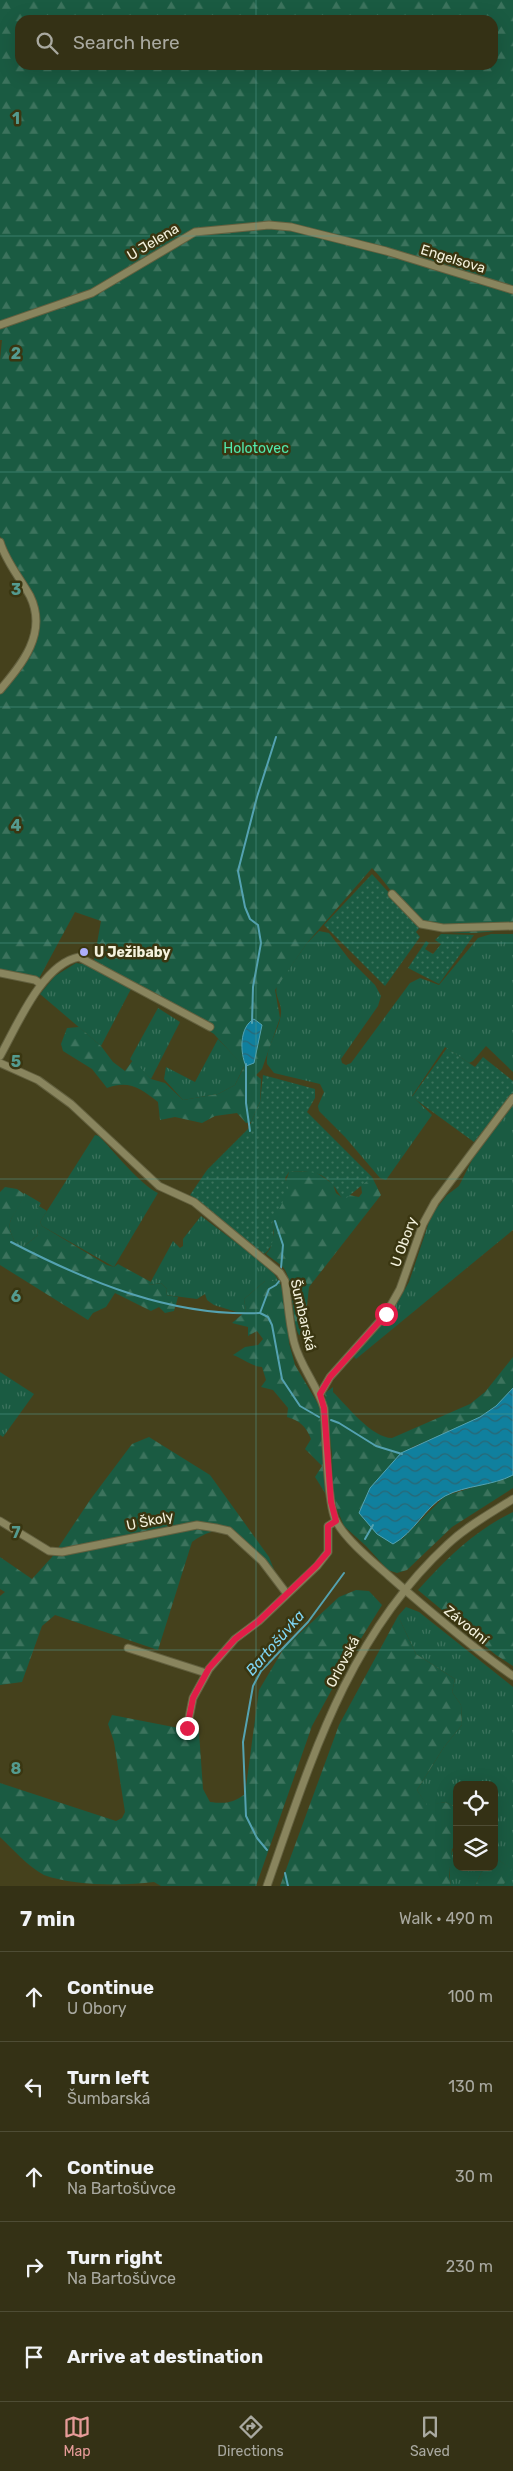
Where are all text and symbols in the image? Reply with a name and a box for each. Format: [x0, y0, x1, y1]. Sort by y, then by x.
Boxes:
search box [15, 15, 498, 70]
icon: search [33, 29, 61, 57]
text: Search here [73, 31, 180, 54]
text: 1 [12, 109, 20, 128]
street label: U Jelena [124, 220, 182, 264]
street label: Engelsova [419, 241, 487, 277]
text: 2 [11, 344, 21, 363]
park label: Holotovec [223, 440, 289, 457]
text: 3 [11, 580, 21, 599]
text: 4 [11, 816, 22, 835]
place label: U Ježibaby [94, 944, 171, 961]
marker: U Ježibaby [78, 946, 90, 958]
text: 5 [11, 1052, 21, 1071]
street label: U Obory [387, 1214, 421, 1269]
street label: Šumbarská [287, 1277, 320, 1352]
text: 6 [11, 1287, 21, 1306]
route start [375, 1303, 398, 1326]
street label: U Školy [125, 1507, 176, 1534]
text: 7 [11, 1523, 21, 1542]
street label: Závodní [441, 1602, 492, 1648]
water label: Bartošůvka [242, 1607, 308, 1679]
street label: Orlovská [322, 1634, 364, 1690]
route end [176, 1717, 199, 1740]
text: 8 [11, 1759, 22, 1778]
map controls [453, 1781, 498, 1871]
button: locate [453, 1781, 498, 1826]
button: layers [453, 1826, 498, 1871]
text: 7 min [20, 1906, 75, 1931]
text: Walk · 490 m [399, 1909, 493, 1928]
text: Continue [67, 1976, 154, 1999]
icon: ahead [20, 1983, 48, 2011]
text: 100 m [448, 1987, 493, 2006]
text: U Obory [67, 1999, 127, 2018]
text: Turn left [67, 2066, 149, 2089]
icon: left [20, 2073, 48, 2101]
text: 130 m [448, 2077, 493, 2096]
text: Šumbarská [67, 2089, 150, 2108]
text: Continue [67, 2156, 154, 2179]
icon: ahead [20, 2163, 48, 2191]
text: 30 m [455, 2167, 493, 2186]
text: Na Bartošůvce [67, 2179, 176, 2198]
text: Turn right [67, 2246, 162, 2269]
icon: right [20, 2253, 48, 2281]
text: 230 m [446, 2257, 493, 2276]
text: Na Bartošůvce [67, 2269, 176, 2288]
icon: arrive [20, 2343, 48, 2371]
text: Arrive at destination [67, 2345, 263, 2368]
tab: Map [63, 2413, 91, 2460]
tab: Directions [217, 2413, 284, 2460]
tab: Saved [410, 2413, 450, 2460]

